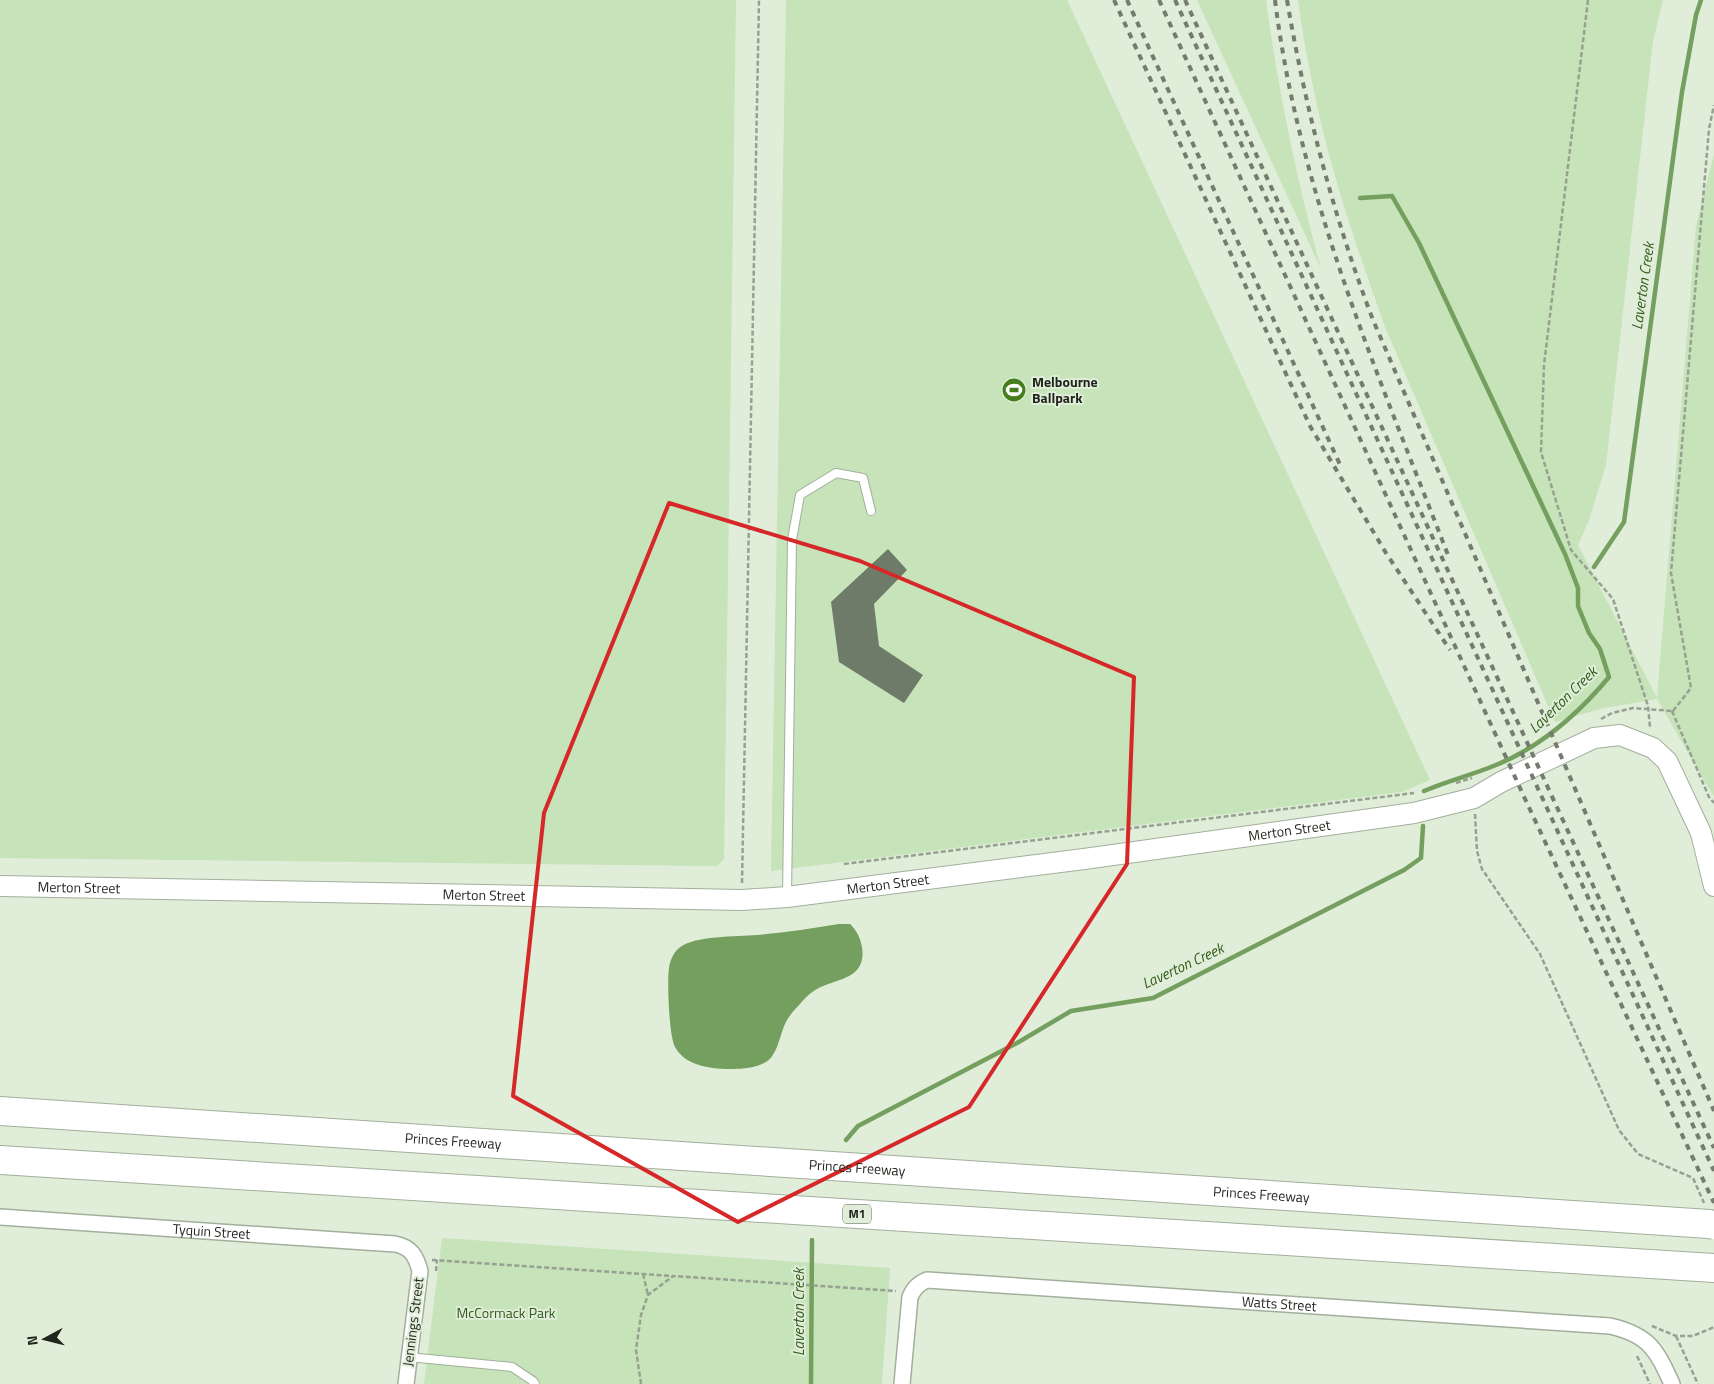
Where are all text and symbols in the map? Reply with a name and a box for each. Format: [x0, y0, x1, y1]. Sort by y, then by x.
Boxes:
water label: Laverton Creek [1625, 239, 1660, 331]
place label: Melbourne Ballpark [1032, 371, 1098, 408]
sports icon: Melbourne Ballpark [1001, 377, 1027, 403]
water label: Laverton Creek [1523, 659, 1604, 738]
street label: Merton Street [1247, 814, 1332, 846]
street label: Merton Street [846, 868, 930, 899]
street label: Merton Street [37, 876, 121, 898]
street label: Merton Street [442, 883, 526, 906]
water label: Laverton Creek [1138, 936, 1230, 995]
street label: Princes Freeway [404, 1127, 502, 1154]
street label: Princes Freeway [808, 1154, 906, 1181]
street label: Princes Freeway [1212, 1180, 1310, 1208]
road number: M1 [843, 1204, 871, 1224]
street label: Tyquin Street [172, 1218, 251, 1244]
water label: Laverton Creek [787, 1266, 810, 1356]
street label: Jennings Street [397, 1276, 428, 1368]
street label: Watts Street [1241, 1290, 1317, 1316]
park label: McCormack Park [457, 1302, 556, 1323]
north arrow [20, 1314, 70, 1364]
text: N [21, 1335, 43, 1347]

